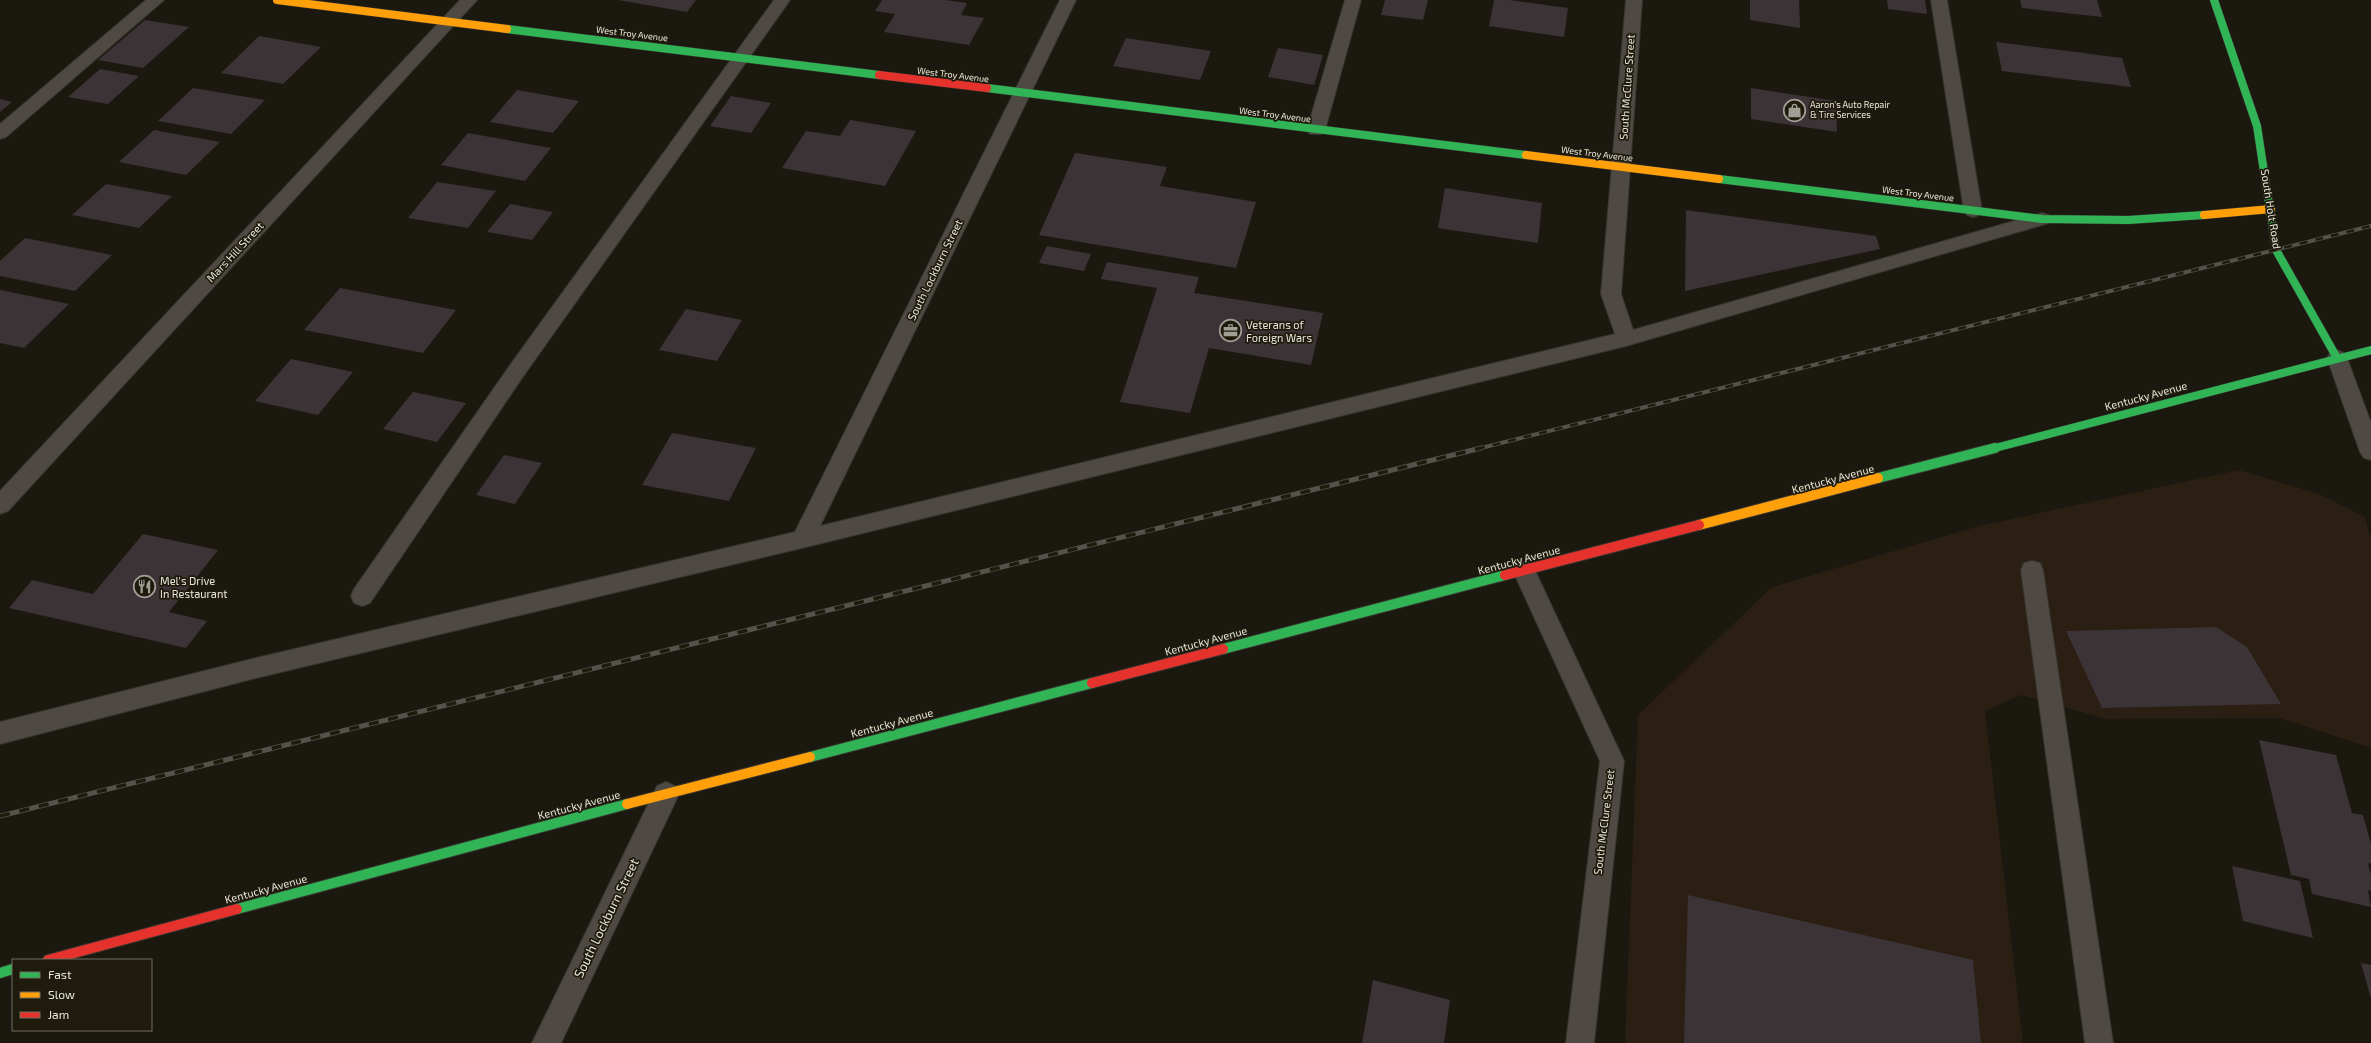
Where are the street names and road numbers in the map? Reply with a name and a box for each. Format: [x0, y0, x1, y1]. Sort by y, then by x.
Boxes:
street label: West Troy Avenue [595, 24, 669, 43]
street label: South McClure Street [1616, 34, 1637, 140]
street label: West Troy Avenue [916, 65, 990, 84]
street label: West Troy Avenue [1238, 105, 1312, 124]
street label: West Troy Avenue [1560, 144, 1634, 163]
street label: South Holt Road [2259, 168, 2284, 250]
street label: West Troy Avenue [1881, 184, 1955, 203]
street label: South Lockburn Street [904, 217, 965, 322]
street label: Mars Hill Street [203, 219, 266, 284]
street label: Kentucky Avenue [2103, 378, 2189, 413]
street label: Kentucky Avenue [1790, 461, 1876, 496]
street label: Kentucky Avenue [1476, 542, 1562, 577]
street label: Kentucky Avenue [1163, 623, 1249, 658]
street label: Kentucky Avenue [849, 705, 935, 740]
street label: South McClure Street [1591, 769, 1616, 875]
street label: Kentucky Avenue [536, 787, 622, 822]
street label: South Lockburn Street [570, 856, 642, 980]
street label: Kentucky Avenue [223, 871, 309, 906]

